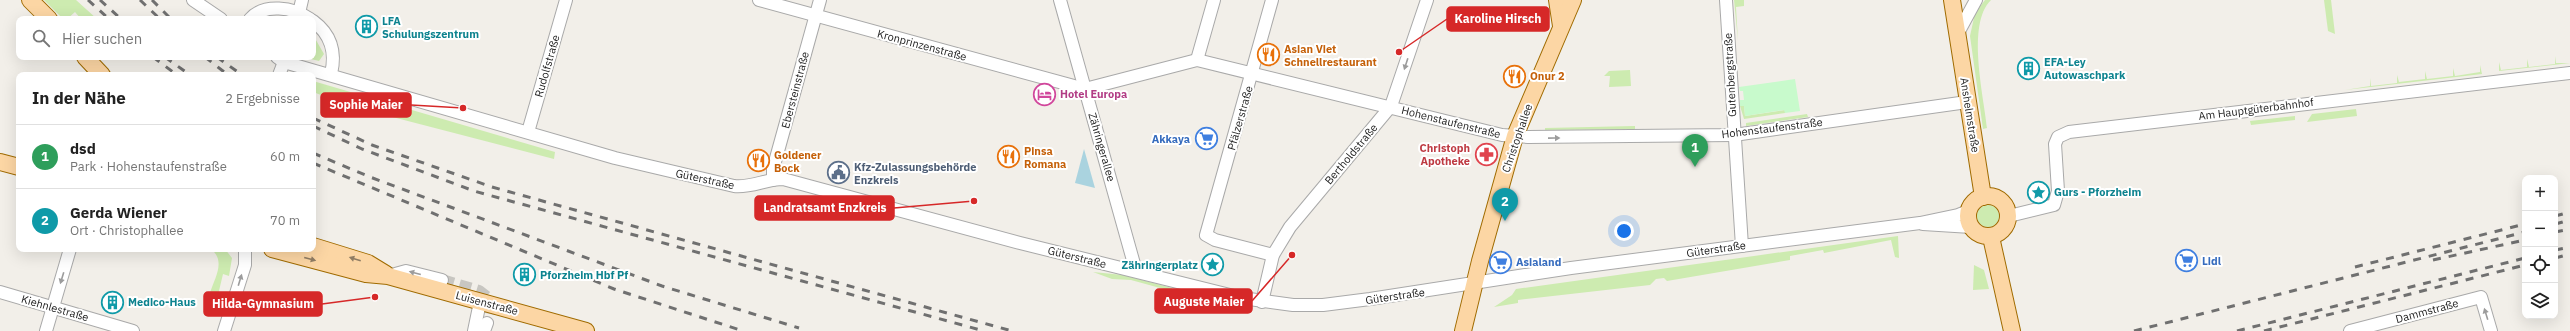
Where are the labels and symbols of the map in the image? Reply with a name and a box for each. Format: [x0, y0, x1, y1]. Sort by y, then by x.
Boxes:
callout: Karoline Hirsch [1447, 7, 1549, 31]
text: Karoline Hirsch [1455, 11, 1541, 26]
building icon: LFA Schulungszentrum [354, 14, 380, 40]
place label: LFA Schulungszentrum [382, 14, 479, 41]
street label: Kronprinzenstraße [876, 26, 968, 64]
street label: Rudolfstraße [531, 33, 563, 99]
street label: Gutenbergstraße [1721, 33, 1739, 117]
restaurant icon: Asian Viet Schnellrestaurant [1256, 42, 1282, 68]
place label: Asian Viet Schnellrestaurant [1284, 42, 1377, 69]
street label: Ebersteinstraße [778, 50, 812, 130]
building icon: EFA-Ley Autowaschpark [2016, 55, 2042, 81]
place label: EFA-Ley Autowaschpark [2044, 55, 2126, 82]
one-way arrow [1403, 58, 1409, 70]
restaurant icon: Onur 2 [1502, 63, 1528, 89]
place label: Onur 2 [1530, 69, 1565, 83]
street label: Anshelmstraße [1957, 77, 1983, 153]
hotel icon: Hotel Europa [1032, 81, 1058, 107]
street label: Pfälzerstraße [1224, 84, 1256, 152]
place label: Hotel Europa [1060, 87, 1127, 101]
callout: Sophie Maier [321, 93, 411, 117]
street label: Am Hauptgüterbahnhof [2198, 95, 2315, 123]
text: Sophie Maier [329, 97, 403, 112]
street label: Christophallee [1499, 102, 1535, 174]
street label: Hohenstaufenstraße [1400, 103, 1502, 141]
street label: Zähringerallee [1085, 111, 1119, 183]
street label: Hohenstaufenstraße [1721, 115, 1823, 141]
street label: Bertholdstraße [1322, 121, 1380, 187]
supermarket icon: Akkaya [1193, 126, 1219, 152]
place label: Akkaya [1152, 132, 1190, 146]
pin: 1 [1682, 134, 1708, 167]
one-way arrow [1548, 135, 1561, 141]
place label: Christoph Apotheke [1420, 141, 1470, 168]
pharmacy icon: Christoph Apotheke [1473, 141, 1499, 167]
restaurant icon: Pinsa Romana [996, 144, 1022, 170]
place label: Pinsa Romana [1024, 144, 1066, 171]
restaurant icon: Goldener Bock [745, 148, 771, 174]
place label: Goldener Bock [774, 148, 822, 175]
public building icon: Kfz-Zulassungsbehörde Enzkreis [825, 160, 851, 186]
place label: Kfz-Zulassungsbehörde Enzkreis [854, 160, 976, 187]
street label: Güterstraße [674, 166, 736, 192]
place icon: Gurs - Pforzheim [2025, 179, 2051, 205]
place label: Gurs - Pforzheim [2054, 185, 2141, 199]
pin: 2 [1492, 188, 1518, 221]
callout: Landratsamt Enzkreis [755, 196, 894, 220]
text: Landratsamt Enzkreis [763, 200, 887, 215]
your location [1614, 221, 1634, 241]
street label: Güterstraße [1685, 238, 1747, 260]
street label: Güterstraße [1046, 243, 1108, 271]
supermarket icon: Lidl [2173, 248, 2199, 274]
supermarket icon: Asialand [1488, 249, 1514, 275]
place icon: Zähringerplatz [1200, 252, 1226, 278]
place label: Lidl [2202, 254, 2222, 268]
place label: Asialand [1516, 255, 1561, 269]
one-way arrow [349, 256, 361, 262]
one-way arrow [304, 257, 316, 263]
place label: Zähringerplatz [1122, 258, 1198, 272]
building icon: Pforzheim Hbf Pf [511, 262, 537, 288]
place label: Pforzheim Hbf Pf [540, 268, 628, 282]
one-way arrow [409, 270, 421, 276]
one-way arrow [59, 272, 65, 284]
one-way arrow [237, 274, 243, 286]
street label: Güterstraße [1364, 285, 1426, 307]
street label: Luisenstraße [454, 288, 520, 318]
building icon: Medico-Haus [100, 289, 126, 315]
callout: Auguste Maier [1155, 289, 1252, 313]
street label: Kiehnlestraße [20, 292, 90, 324]
callout: Hilda-Gymnasium [204, 292, 322, 316]
text: Auguste Maier [1164, 294, 1245, 309]
place label: Medico-Haus [128, 295, 196, 309]
text: Hilda-Gymnasium [212, 296, 314, 311]
street label: Dammstraße [2394, 296, 2460, 326]
one-way arrow [2483, 308, 2489, 320]

